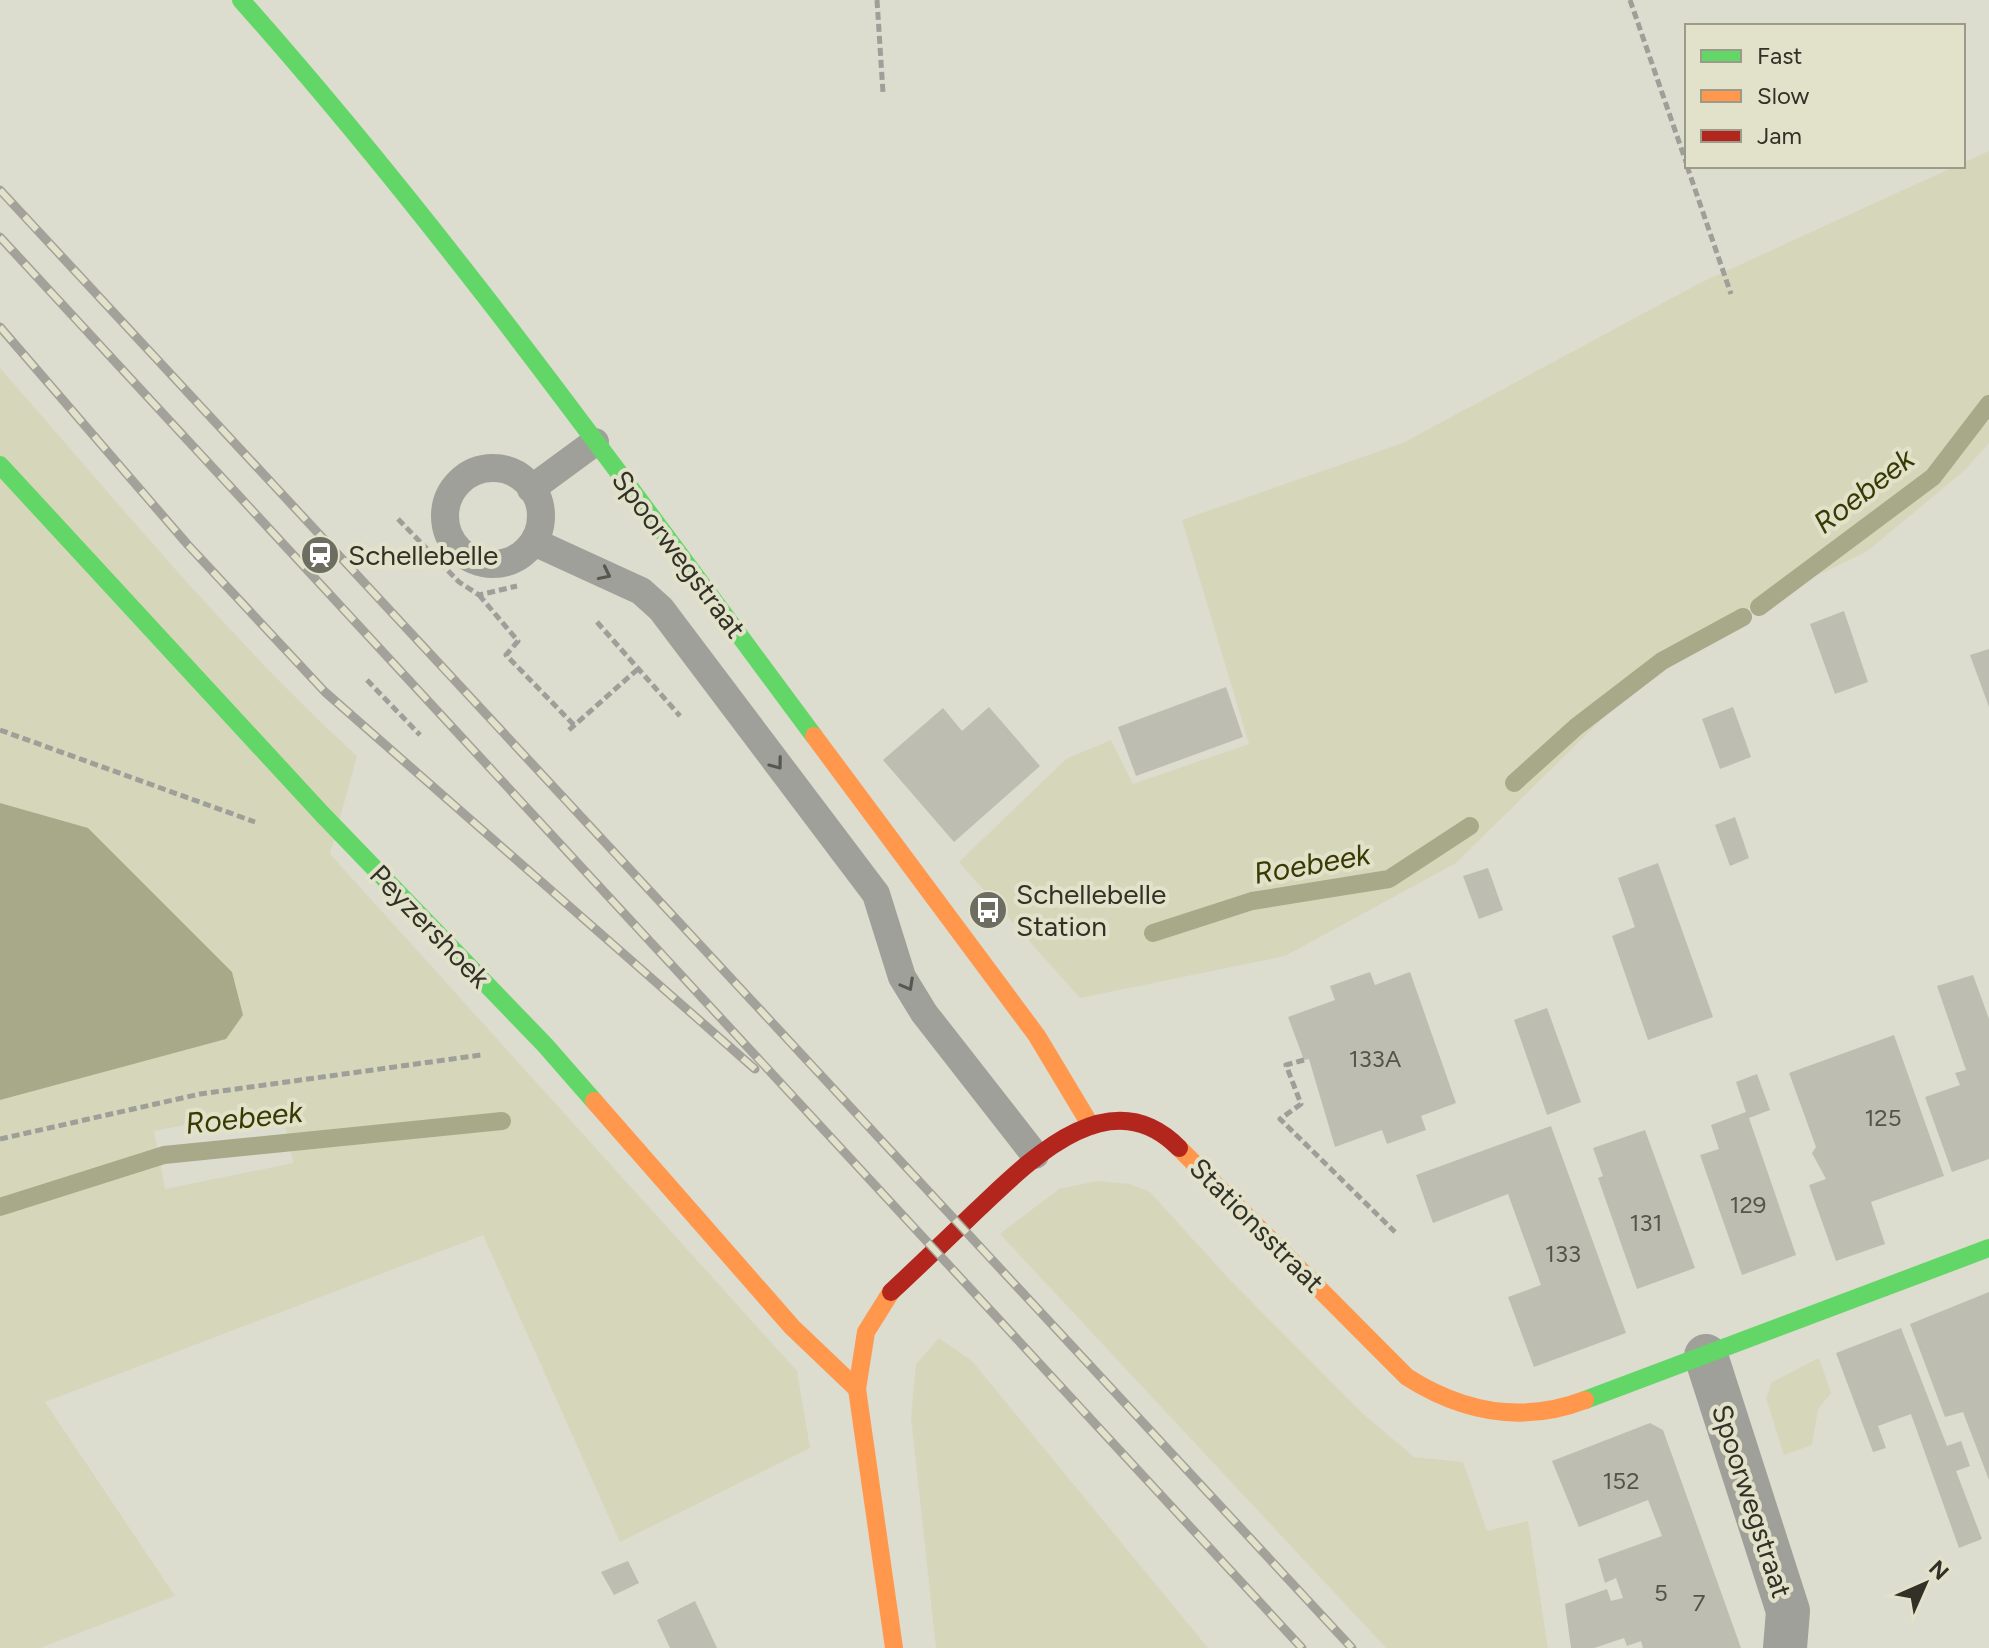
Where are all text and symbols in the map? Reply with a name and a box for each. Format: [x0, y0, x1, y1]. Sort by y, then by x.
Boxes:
legend [1685, 24, 1965, 168]
text: Fast [1757, 41, 1802, 70]
text: Slow [1757, 81, 1810, 110]
text: Jam [1757, 121, 1802, 150]
water label: Roebeek [1806, 439, 1923, 541]
street label: Spoorwegstraat [605, 463, 753, 645]
station icon: Schellebelle [299, 534, 341, 576]
place label: Schellebelle [348, 538, 498, 572]
one-way arrow [597, 564, 612, 580]
one-way arrow [768, 755, 782, 769]
water label: Roebeek [1251, 835, 1374, 892]
street label: Peyzershoek [363, 857, 497, 995]
place label: Schellebelle Station [1016, 877, 1166, 943]
bus stop icon: Schellebelle Station [967, 889, 1009, 931]
one-way arrow [898, 976, 914, 991]
house number: 133A [1349, 1044, 1402, 1073]
water label: Roebeek [184, 1093, 306, 1142]
house number: 125 [1864, 1103, 1902, 1132]
street label: Stationsstraat [1183, 1151, 1331, 1299]
house number: 129 [1730, 1190, 1766, 1219]
house number: 131 [1630, 1208, 1662, 1237]
house number: 133 [1545, 1239, 1581, 1268]
street label: Spoorwegstraat [1705, 1400, 1799, 1602]
house number: 152 [1602, 1466, 1640, 1495]
north arrow [1885, 1544, 1965, 1624]
text: N [1923, 1555, 1954, 1586]
house number: 5 [1654, 1578, 1668, 1607]
house number: 7 [1693, 1588, 1706, 1617]

